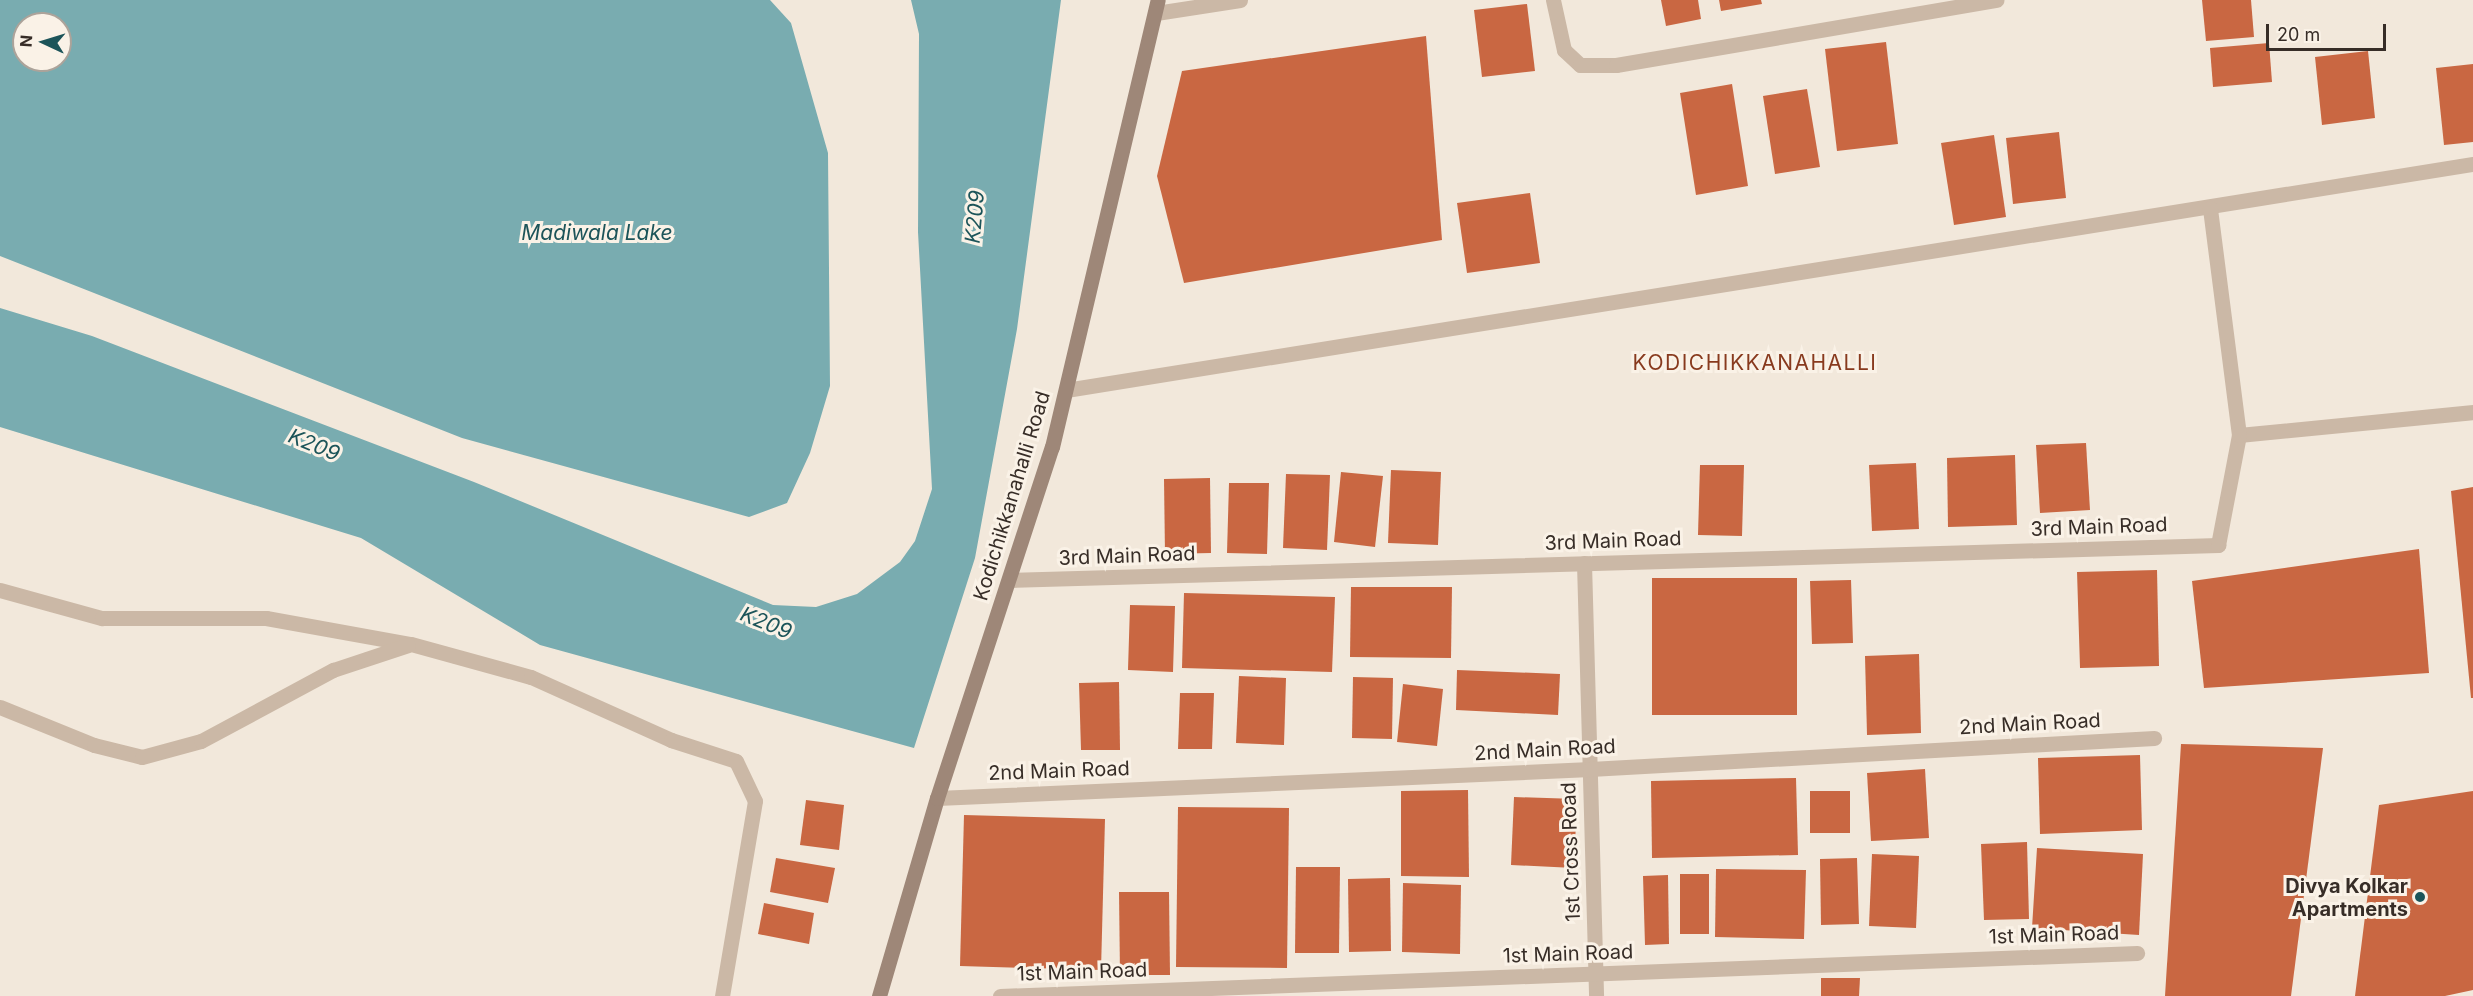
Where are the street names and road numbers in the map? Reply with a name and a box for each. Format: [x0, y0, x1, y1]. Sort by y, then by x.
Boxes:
street label: Kodichikkanahalli Road [969, 388, 1055, 604]
street label: 3rd Main Road [2030, 513, 2168, 541]
street label: 3rd Main Road [1544, 527, 1682, 555]
street label: 3rd Main Road [1058, 542, 1196, 570]
street label: 2nd Main Road [1959, 708, 2101, 740]
street label: 2nd Main Road [1474, 734, 1616, 766]
street label: 2nd Main Road [988, 757, 1130, 785]
street label: 1st Cross Road [1557, 782, 1585, 922]
street label: 1st Main Road [1988, 921, 2120, 949]
street label: 1st Main Road [1502, 940, 1634, 968]
street label: 1st Main Road [1016, 958, 1148, 986]

